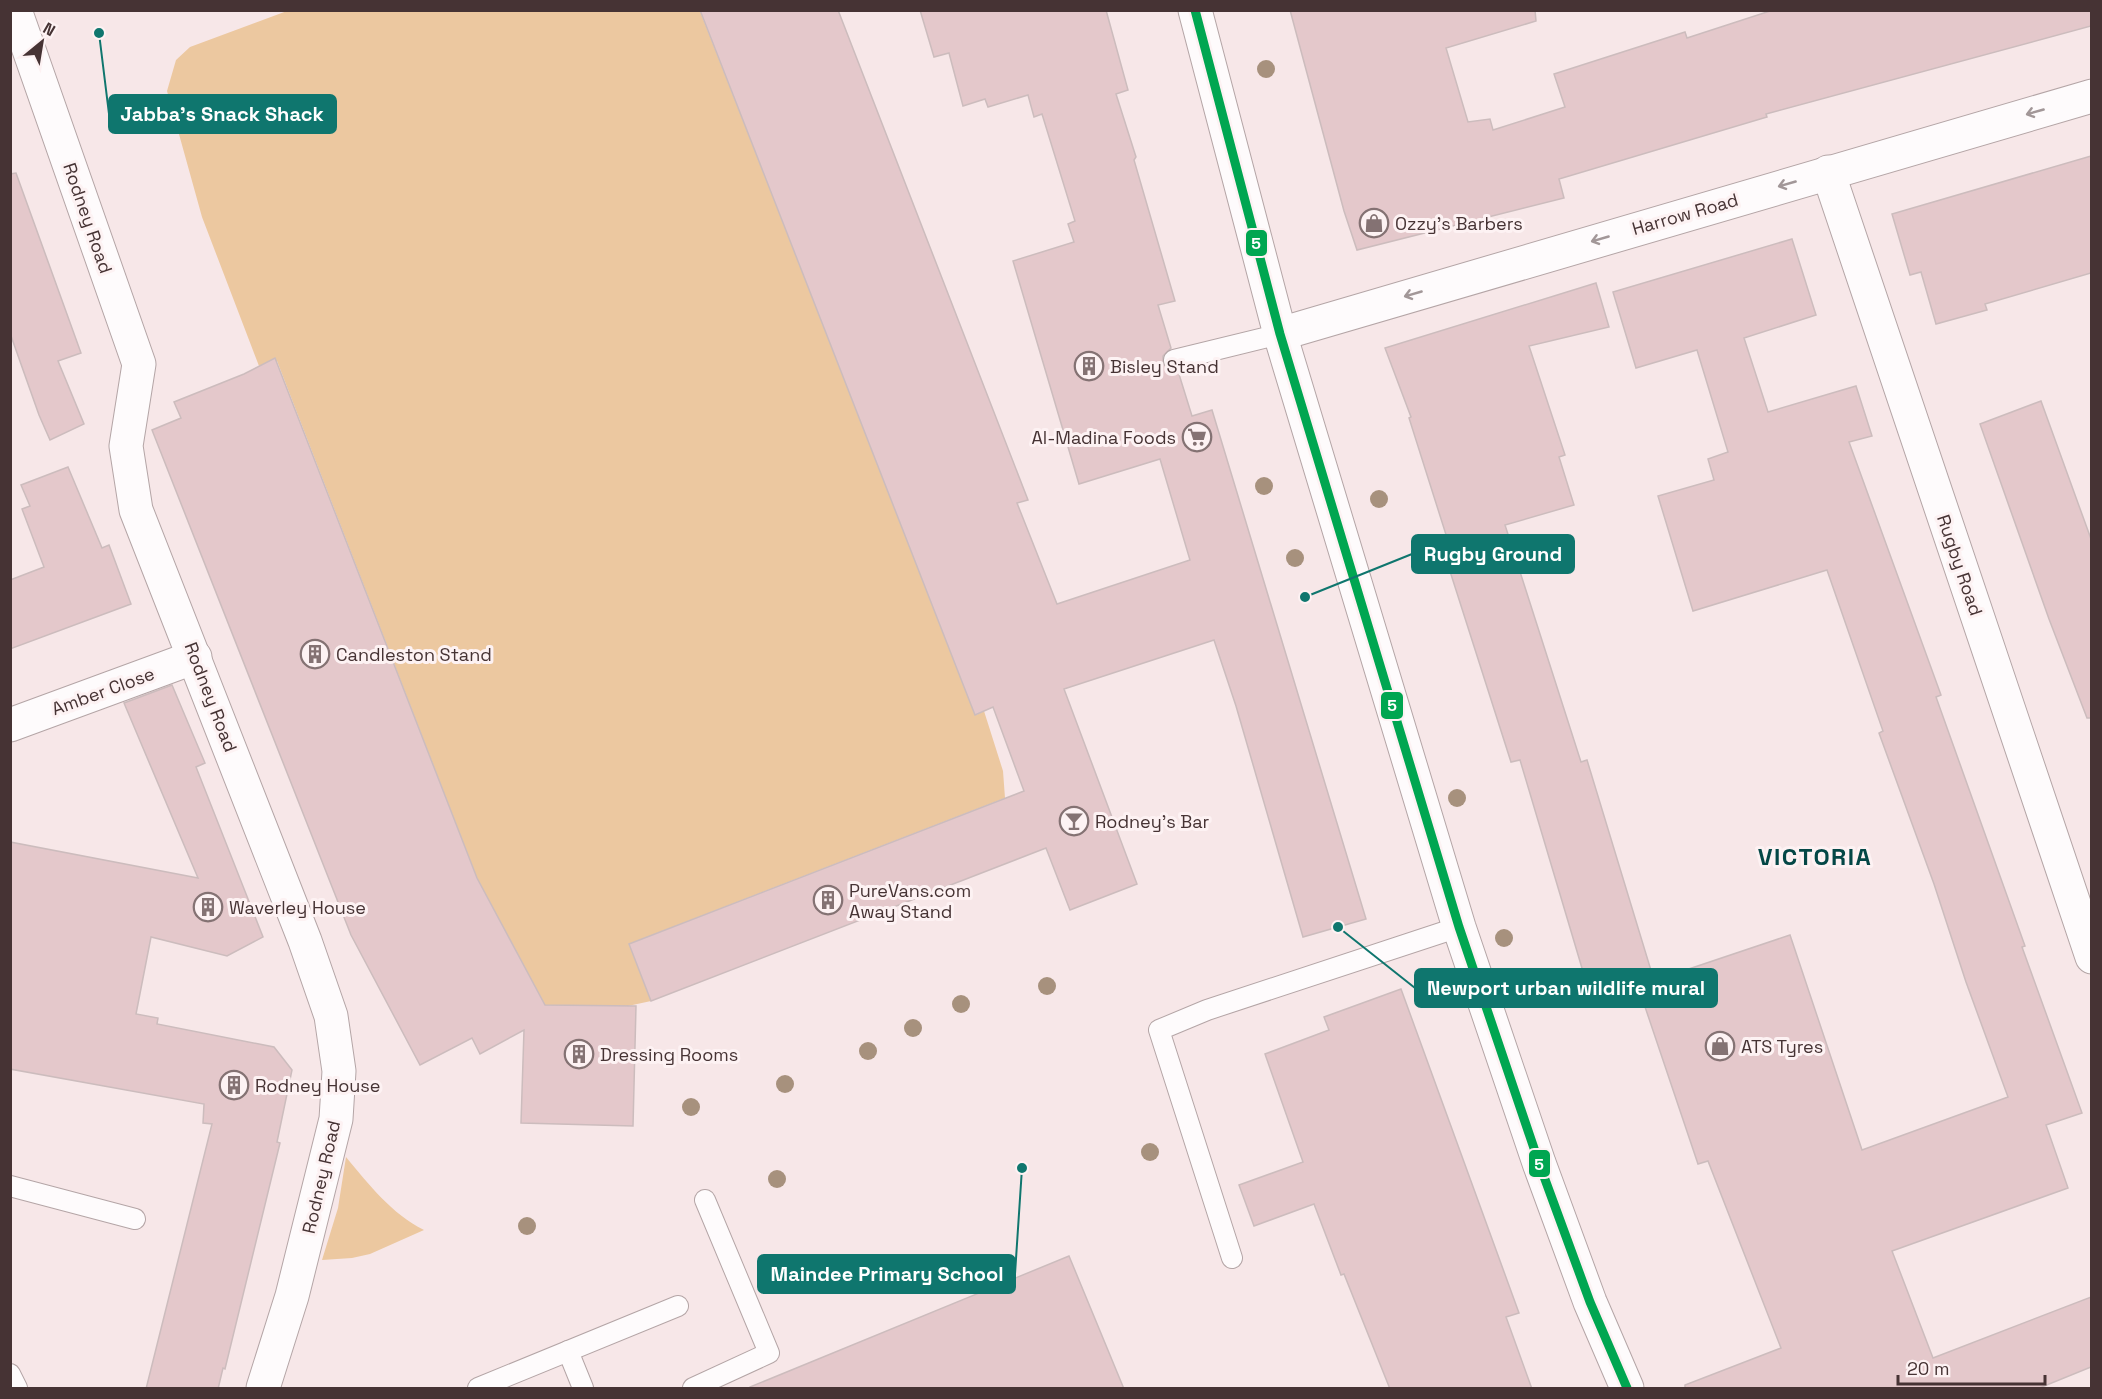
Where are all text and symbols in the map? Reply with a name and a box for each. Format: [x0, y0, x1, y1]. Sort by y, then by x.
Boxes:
north arrow [12, 12, 72, 72]
text: N [39, 18, 59, 41]
callout: Jabba's Snack Shack [109, 95, 336, 133]
text: Jabba's Snack Shack [120, 101, 324, 127]
one-way arrow [2026, 107, 2045, 118]
street label: Rodney Road [58, 160, 118, 276]
one-way arrow [1778, 179, 1797, 190]
street label: Harrow Road [1629, 188, 1741, 240]
shop icon: Ozzy's Barbers [1358, 207, 1390, 239]
place label: Ozzy's Barbers [1395, 212, 1523, 235]
line badge: 5 [1245, 229, 1268, 257]
text: 5 [1251, 233, 1261, 254]
one-way arrow [1591, 234, 1610, 245]
one-way arrow [1404, 289, 1423, 300]
building icon: Bisley Stand [1073, 350, 1105, 382]
place label: Bisley Stand [1110, 355, 1219, 378]
supermarket icon: Al-Madina Foods [1181, 421, 1213, 453]
place label: Al-Madina Foods [1031, 426, 1176, 449]
street label: Rugby Road [1932, 511, 1988, 619]
callout: Rugby Ground [1412, 535, 1574, 573]
text: Rugby Ground [1424, 541, 1562, 567]
building icon: Candleston Stand [299, 638, 331, 670]
street label: Rodney Road [180, 639, 242, 755]
place label: Candleston Stand [336, 643, 492, 666]
street label: Amber Close [48, 662, 158, 720]
line badge: 5 [1380, 691, 1404, 720]
text: 5 [1387, 695, 1397, 716]
bar icon: Rodney's Bar [1058, 805, 1090, 837]
place label: Rodney's Bar [1095, 810, 1210, 833]
district label: VICTORIA [1758, 841, 1872, 872]
place label: PureVans.com Away Stand [849, 879, 971, 923]
building icon: PureVans.com Away Stand [812, 884, 844, 916]
building icon: Waverley House [192, 891, 224, 923]
place label: Waverley House [229, 896, 366, 919]
callout: Newport urban wildlife mural [1415, 969, 1717, 1007]
text: Newport urban wildlife mural [1427, 975, 1705, 1001]
shop icon: ATS Tyres [1704, 1030, 1736, 1062]
place label: ATS Tyres [1741, 1035, 1823, 1058]
building icon: Dressing Rooms [563, 1038, 595, 1070]
place label: Dressing Rooms [600, 1043, 738, 1066]
building icon: Rodney House [218, 1069, 250, 1101]
place label: Rodney House [255, 1074, 381, 1097]
street label: Rodney Road [297, 1118, 345, 1236]
line badge: 5 [1528, 1149, 1551, 1178]
text: 5 [1534, 1154, 1544, 1175]
callout: Maindee Primary School [758, 1255, 1015, 1293]
text: Maindee Primary School [771, 1261, 1004, 1287]
scale bar [1898, 1348, 2045, 1386]
text: 20 m [1907, 1357, 1950, 1380]

